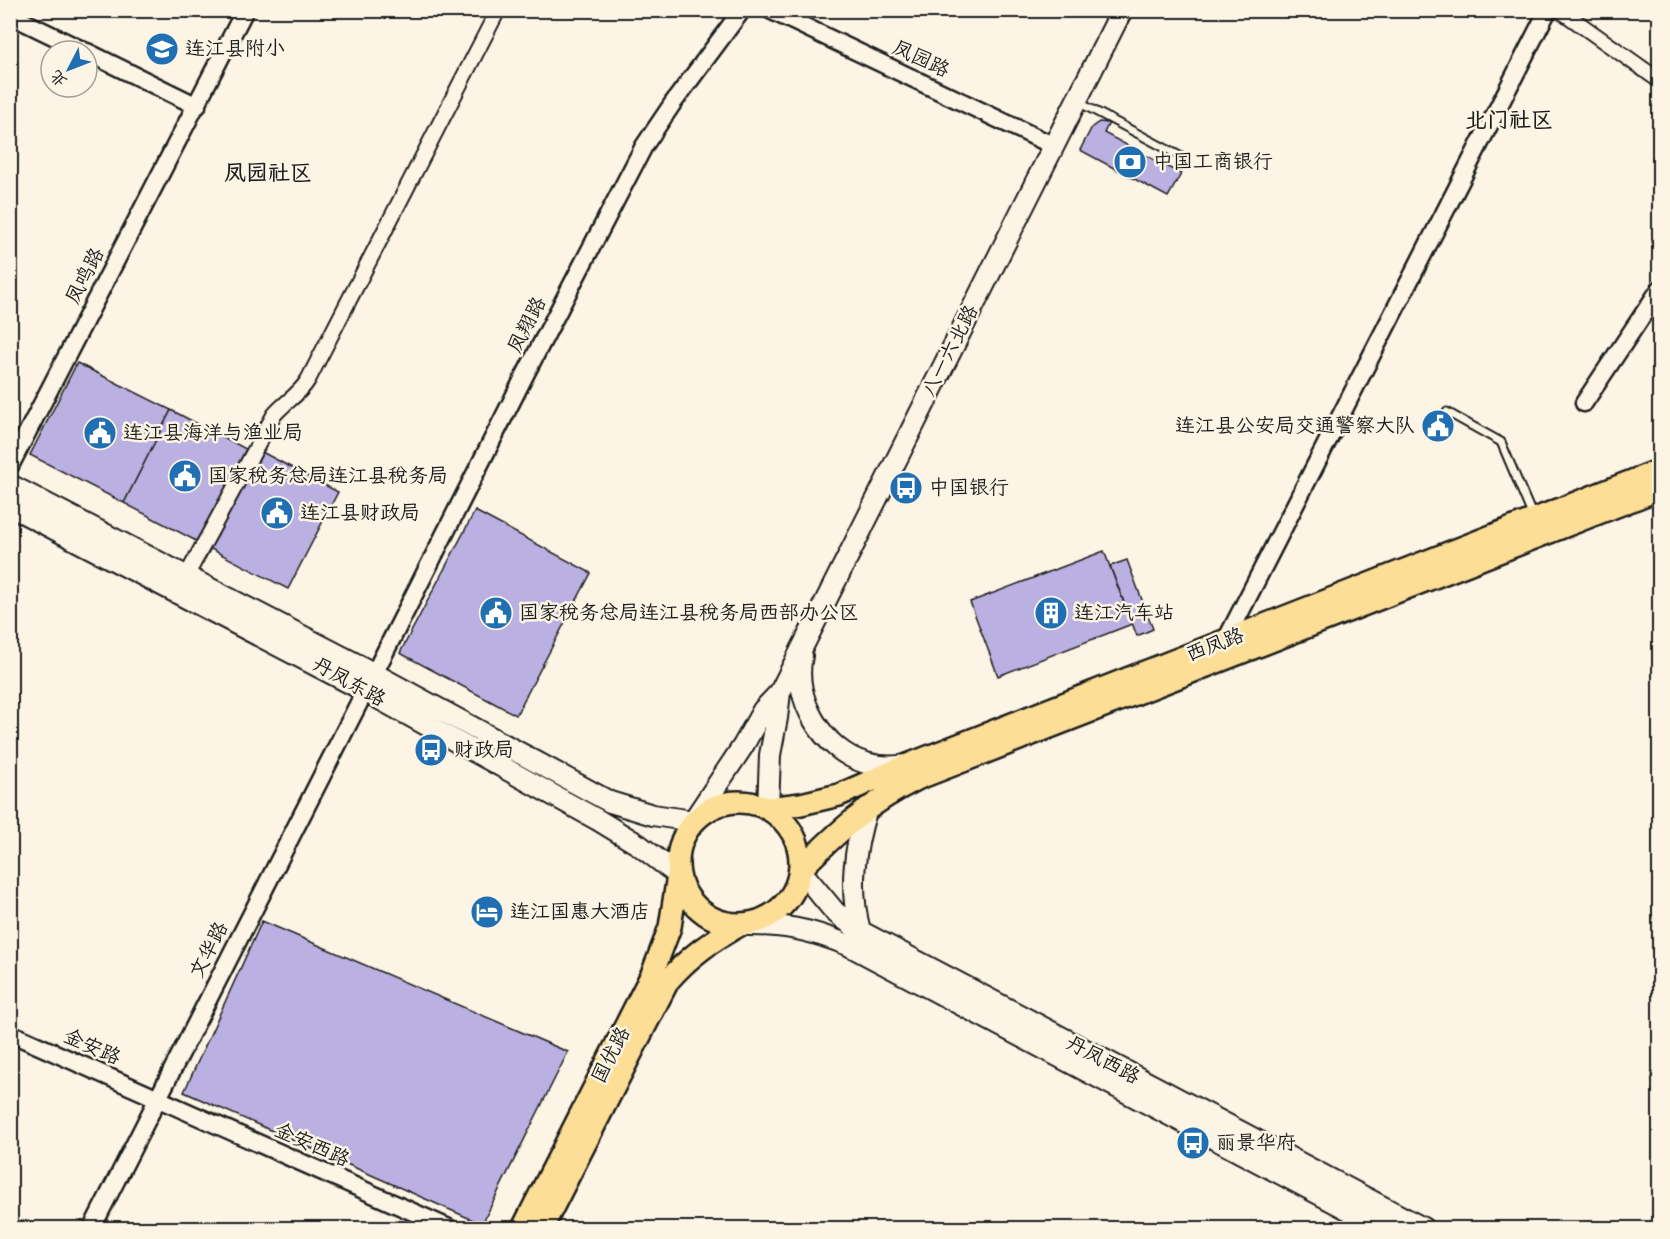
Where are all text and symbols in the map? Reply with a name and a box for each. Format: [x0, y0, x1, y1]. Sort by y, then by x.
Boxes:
school or university icon: 连江县附小 [144, 31, 180, 67]
street label: 凤园路 [889, 35, 954, 83]
place label: 连江县附小 [185, 37, 285, 61]
north arrow [39, 39, 99, 99]
text: 北 [47, 66, 71, 90]
district label: 北门社区 [1465, 107, 1553, 134]
bank icon: 中国工商银行 [1112, 144, 1148, 180]
place label: 中国工商银行 [1153, 150, 1273, 174]
district label: 凤园社区 [224, 160, 312, 187]
street label: 凤鸣路 [61, 243, 110, 308]
street label: 凤翔路 [503, 292, 552, 357]
street label: 八一六北路 [917, 300, 984, 401]
public building icon: 连江县公安局交通警察大队 [1420, 408, 1456, 444]
place label: 连江县公安局交通警察大队 [1175, 414, 1415, 438]
public building icon: 连江县海洋与渔业局 [82, 415, 118, 451]
place label: 连江县海洋与渔业局 [123, 421, 303, 445]
public building icon: 国家税务总局连江县税务局 [167, 458, 203, 494]
place label: 国家税务总局连江县税务局 [208, 464, 448, 488]
bus stop icon: 中国银行 [888, 470, 924, 506]
place label: 中国银行 [929, 476, 1009, 500]
public building icon: 连江县财政局 [259, 495, 295, 531]
place label: 连江县财政局 [300, 501, 420, 525]
public building icon: 国家税务总局连江县税务局西部办公区 [478, 595, 514, 631]
building icon: 连江汽车站 [1033, 595, 1069, 631]
place label: 国家税务总局连江县税务局西部办公区 [519, 601, 859, 625]
place label: 连江汽车站 [1074, 601, 1174, 625]
street label: 西凤路 [1183, 623, 1248, 667]
street label: 丹凤东路 [308, 652, 391, 712]
bus stop icon: 财政局 [413, 732, 449, 768]
place label: 财政局 [454, 738, 514, 762]
hotel icon: 连江国惠大酒店 [469, 894, 505, 930]
place label: 连江国惠大酒店 [510, 900, 650, 924]
street label: 文华路 [185, 917, 234, 982]
street label: 国优路 [587, 1022, 636, 1087]
street label: 金安路 [60, 1024, 125, 1071]
street label: 丹凤西路 [1062, 1031, 1145, 1090]
street label: 金安西路 [271, 1118, 354, 1173]
bus stop icon: 丽景华府 [1175, 1125, 1211, 1161]
place label: 丽景华府 [1216, 1131, 1296, 1155]

